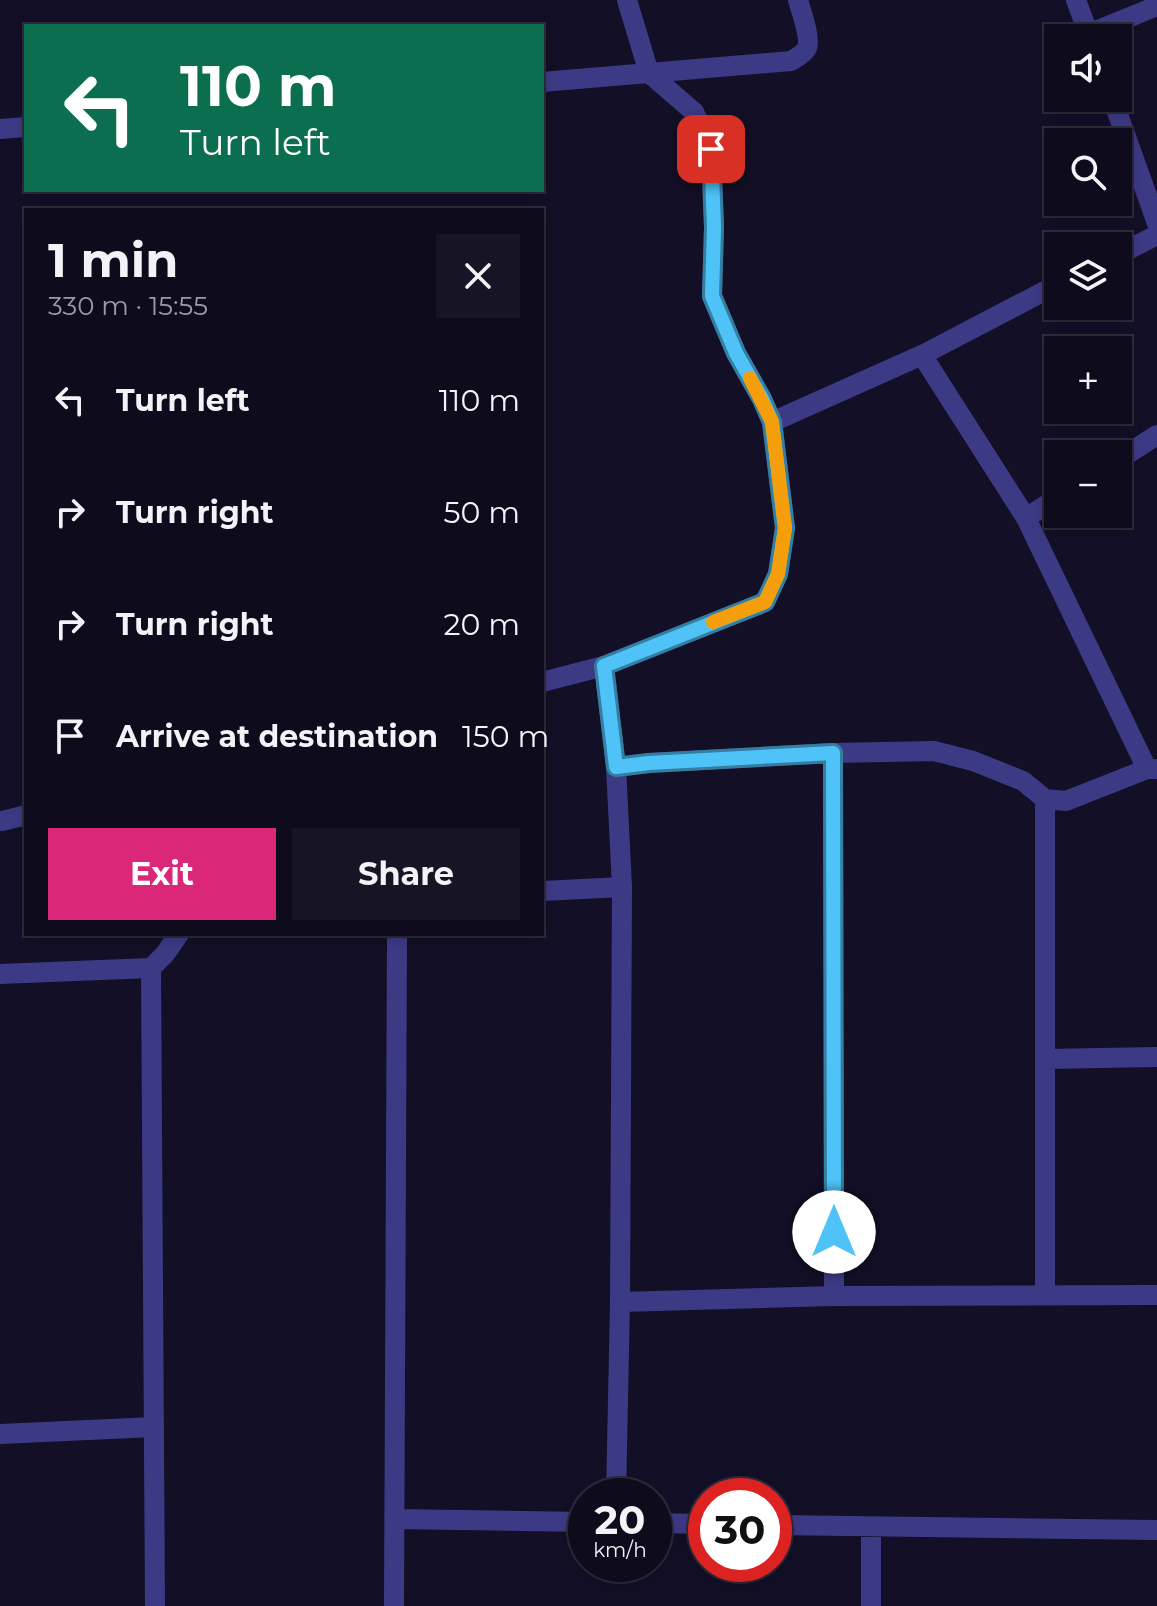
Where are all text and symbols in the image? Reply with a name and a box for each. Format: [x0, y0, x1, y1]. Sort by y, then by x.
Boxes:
map controls [1044, 24, 1132, 528]
button: sound [1044, 24, 1132, 112]
text: 110 m [180, 52, 337, 120]
icon: left [48, 56, 152, 160]
pin [677, 115, 745, 183]
text: Turn left [180, 120, 331, 164]
icon: arrive [689, 127, 733, 171]
button: search [1044, 128, 1132, 216]
text: 1 min [48, 231, 178, 289]
button: layers [1044, 232, 1132, 320]
button: close [436, 234, 520, 318]
text: 330 m · 15:55 [48, 290, 208, 322]
button: + [1044, 336, 1132, 424]
icon: left [48, 378, 92, 422]
text: Turn left [116, 382, 249, 419]
text: 110 m [439, 382, 520, 419]
button: − [1044, 440, 1132, 528]
icon: right [48, 490, 92, 534]
text: Turn right [116, 494, 273, 531]
text: 50 m [443, 494, 520, 531]
icon: right [48, 602, 92, 646]
text: Turn right [116, 606, 273, 643]
text: 20 m [443, 606, 520, 643]
icon: arrive [48, 714, 92, 758]
text: Arrive at destination [116, 718, 438, 755]
text: 150 m [462, 718, 549, 755]
button: Exit [48, 828, 276, 920]
button: Share [292, 828, 520, 920]
position arrow [792, 1190, 876, 1274]
speed limit sign: 30 [688, 1478, 792, 1582]
text: 20 [595, 1495, 645, 1544]
text: km/h [593, 1538, 647, 1562]

